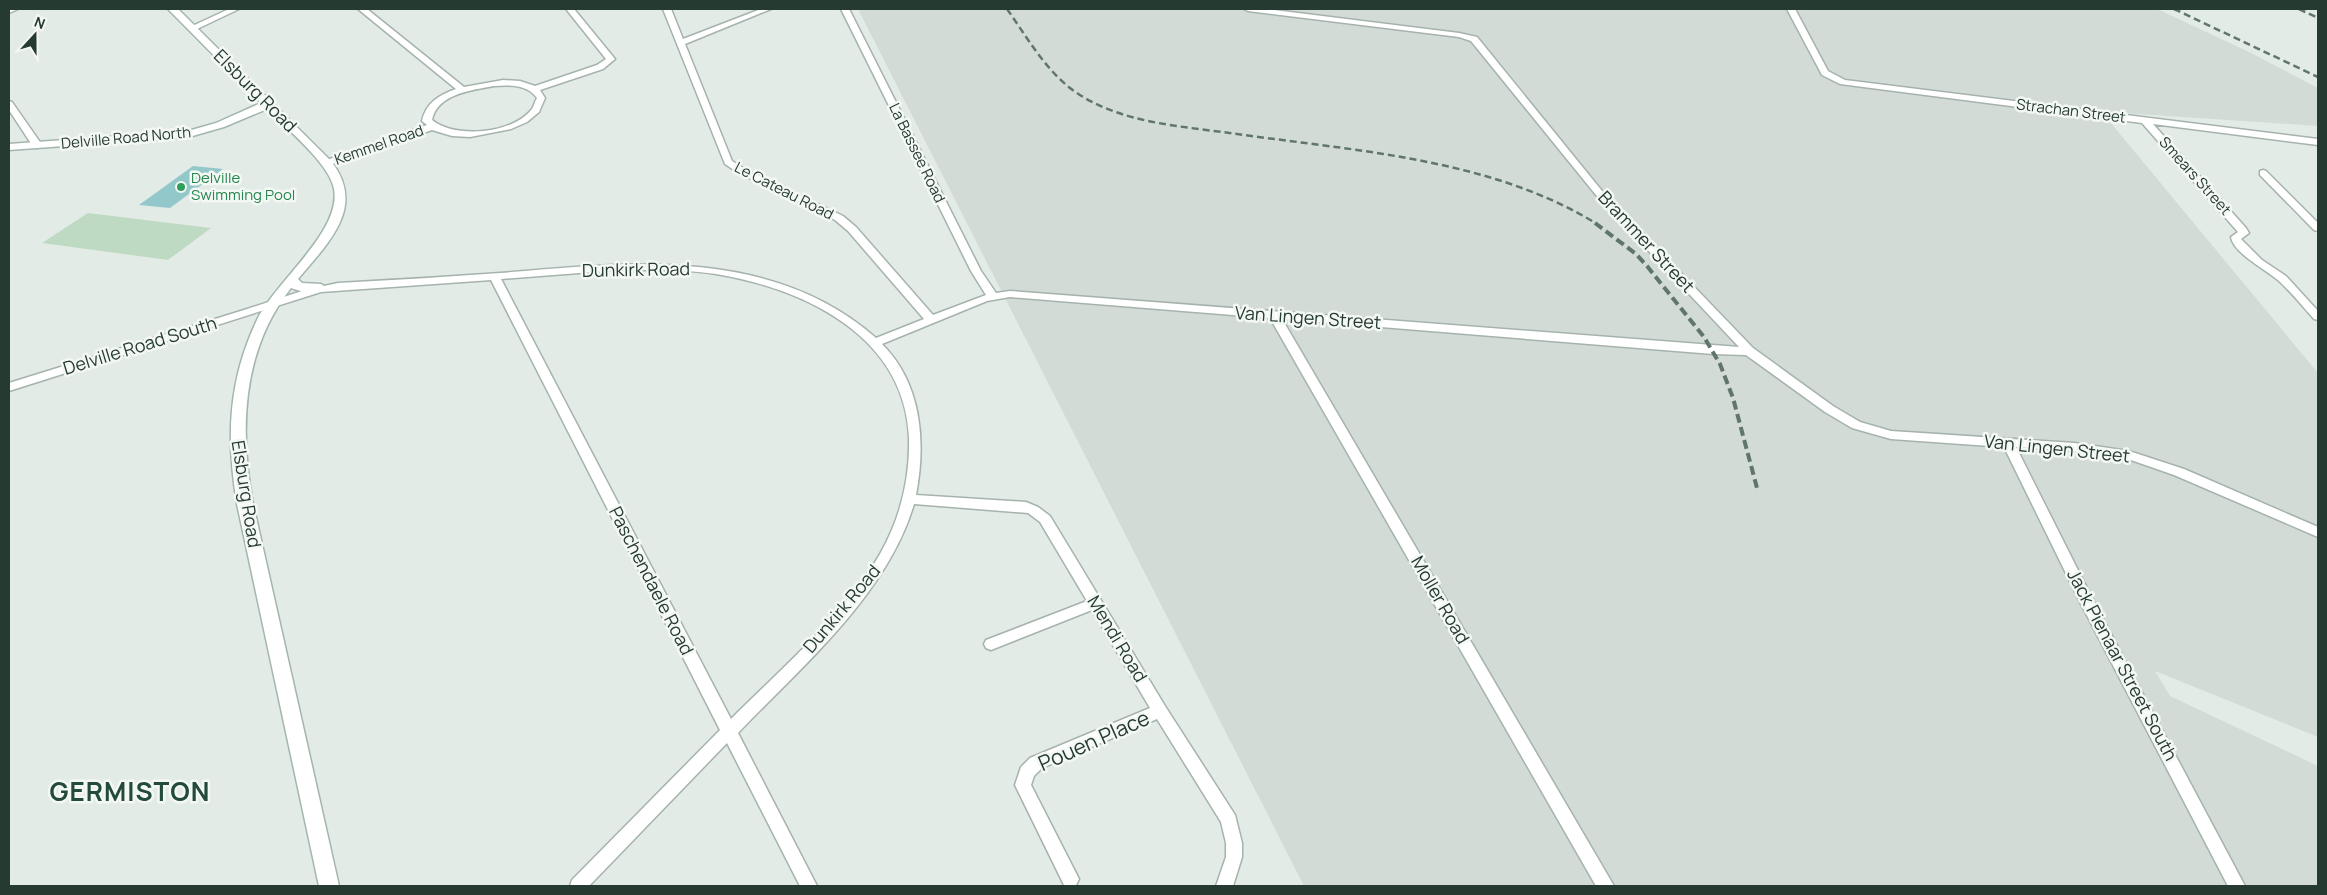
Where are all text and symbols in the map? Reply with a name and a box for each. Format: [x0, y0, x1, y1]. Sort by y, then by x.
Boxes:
north arrow [10, 10, 60, 60]
text: N [32, 12, 48, 33]
street label: Elsburg Road [209, 44, 302, 137]
street label: Strachan Street [2015, 93, 2127, 128]
street label: La Bassee Road [884, 99, 951, 206]
street label: Kemmel Road [331, 119, 426, 170]
street label: Delville Road North [60, 121, 192, 154]
street label: Smears Street [2154, 132, 2236, 219]
street label: Le Cateau Road [731, 157, 837, 225]
place label: Delville Swimming Pool [191, 167, 295, 205]
marker: Delville Swimming Pool [175, 181, 187, 193]
street label: Brammer Street [1593, 185, 1700, 297]
street label: Dunkirk Road [582, 256, 690, 282]
street label: Van Lingen Street [1234, 300, 1382, 334]
street label: Delville Road South [60, 310, 219, 380]
street label: Van Lingen Street [1983, 428, 2131, 468]
street label: Elsburg Road [227, 438, 267, 549]
street label: Paschendaele Road [604, 502, 700, 659]
street label: Moller Road [1406, 551, 1476, 648]
street label: Dunkirk Road [797, 559, 885, 658]
street label: Jack Pienaar Street South [2062, 565, 2184, 765]
street label: Mendi Road [1083, 591, 1153, 686]
street label: Pouen Place [1034, 703, 1154, 777]
district label: GERMISTON [50, 773, 210, 809]

